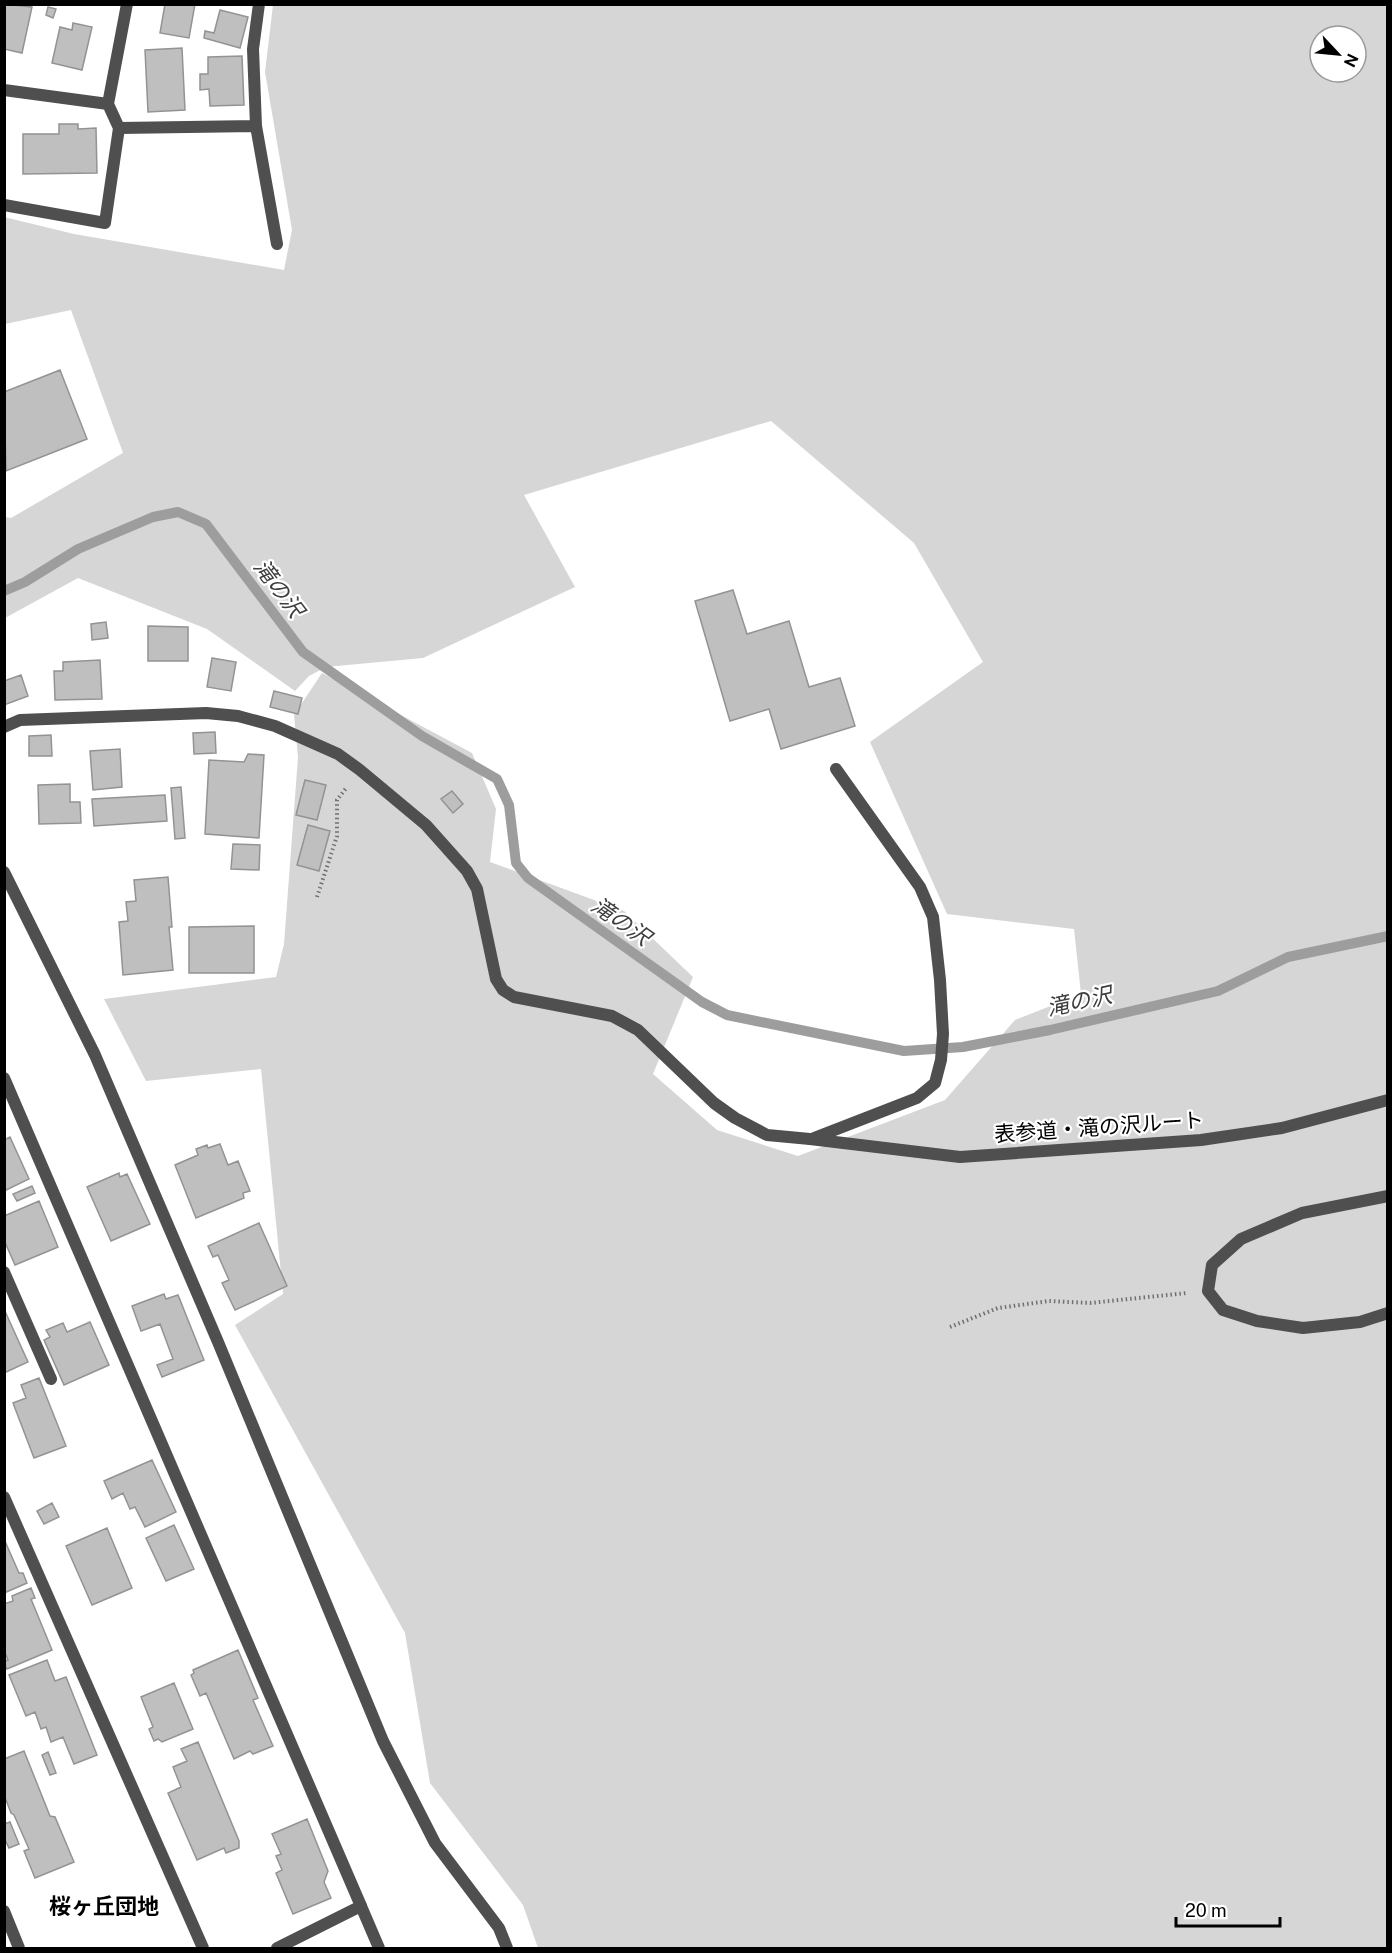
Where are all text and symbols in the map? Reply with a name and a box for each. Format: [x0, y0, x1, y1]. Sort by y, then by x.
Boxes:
north arrow [1308, 24, 1368, 84]
text: N [1340, 51, 1362, 70]
water label: 滝の沢 [249, 554, 311, 625]
water label: 滝の沢 [587, 891, 658, 952]
water label: 滝の沢 [1044, 981, 1117, 1021]
street label: 表参道・滝の沢ルート [993, 1107, 1205, 1147]
scale bar [1176, 1890, 1280, 1928]
district label: 桜ヶ丘団地 [49, 1893, 159, 1919]
text: 20 m [1185, 1900, 1227, 1921]

